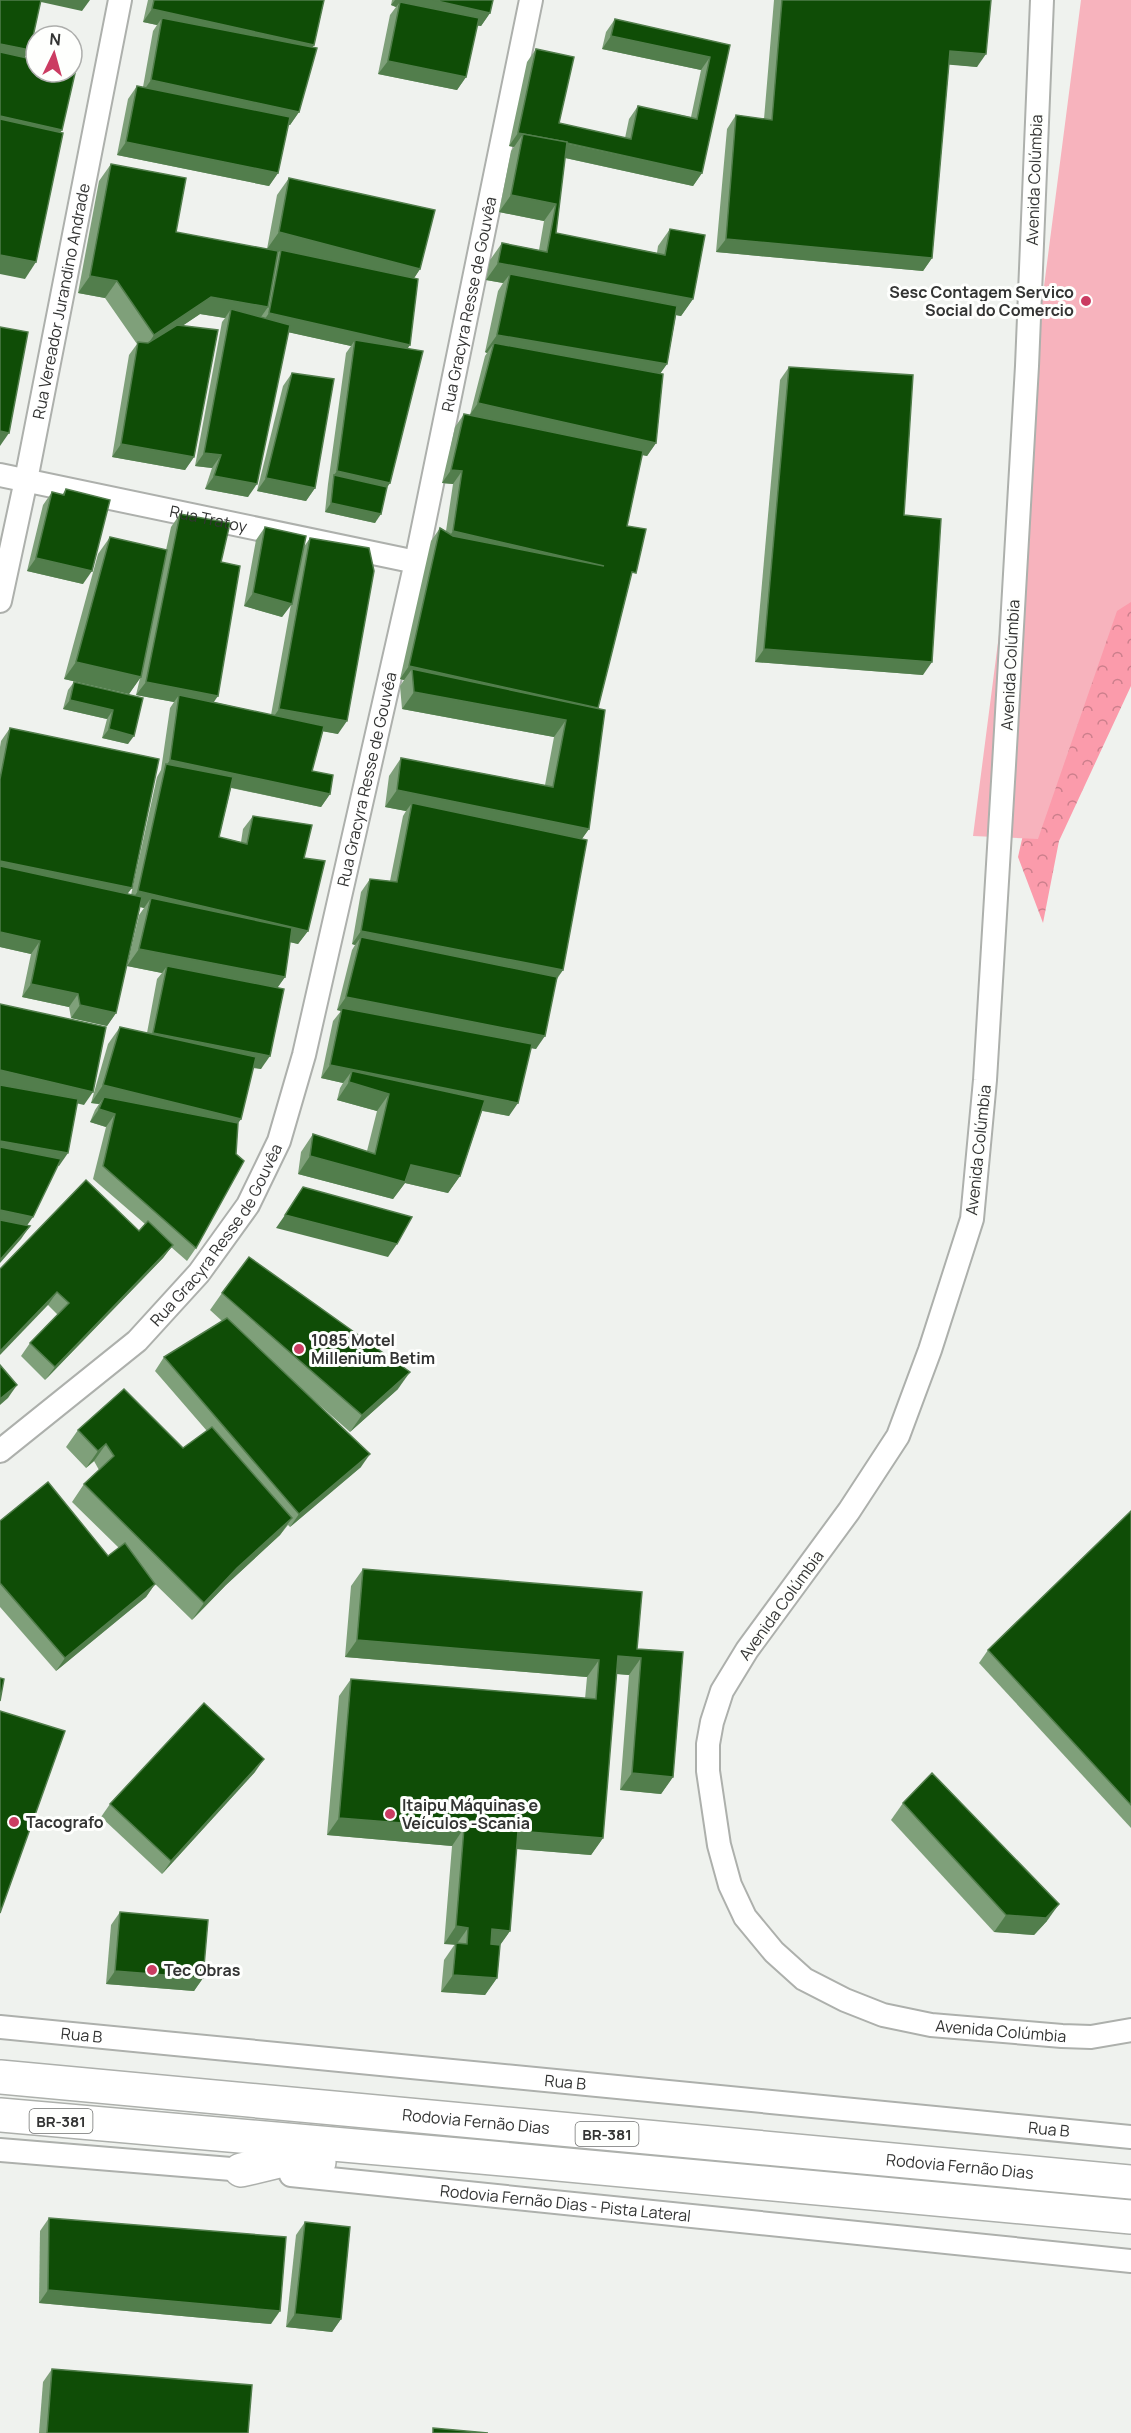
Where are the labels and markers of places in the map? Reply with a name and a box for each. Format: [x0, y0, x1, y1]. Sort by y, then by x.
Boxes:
place label: Sesc Contagem Servico Social do Comercio [889, 281, 1074, 321]
marker: Sesc Contagem Servico Social do Comercio [1079, 294, 1093, 308]
place label: 1085 Motel Millenium Betim [311, 1329, 435, 1369]
marker: 1085 Motel Millenium Betim [292, 1342, 306, 1356]
place label: Itaipu Máquinas e Veículos -Scania [402, 1794, 539, 1834]
marker: Itaipu Máquinas e Veículos -Scania [383, 1807, 397, 1821]
place label: Tacografo [26, 1811, 104, 1833]
marker: Tacografo [7, 1815, 21, 1829]
place label: Tec Obras [164, 1959, 241, 1981]
marker: Tec Obras [145, 1963, 159, 1977]

